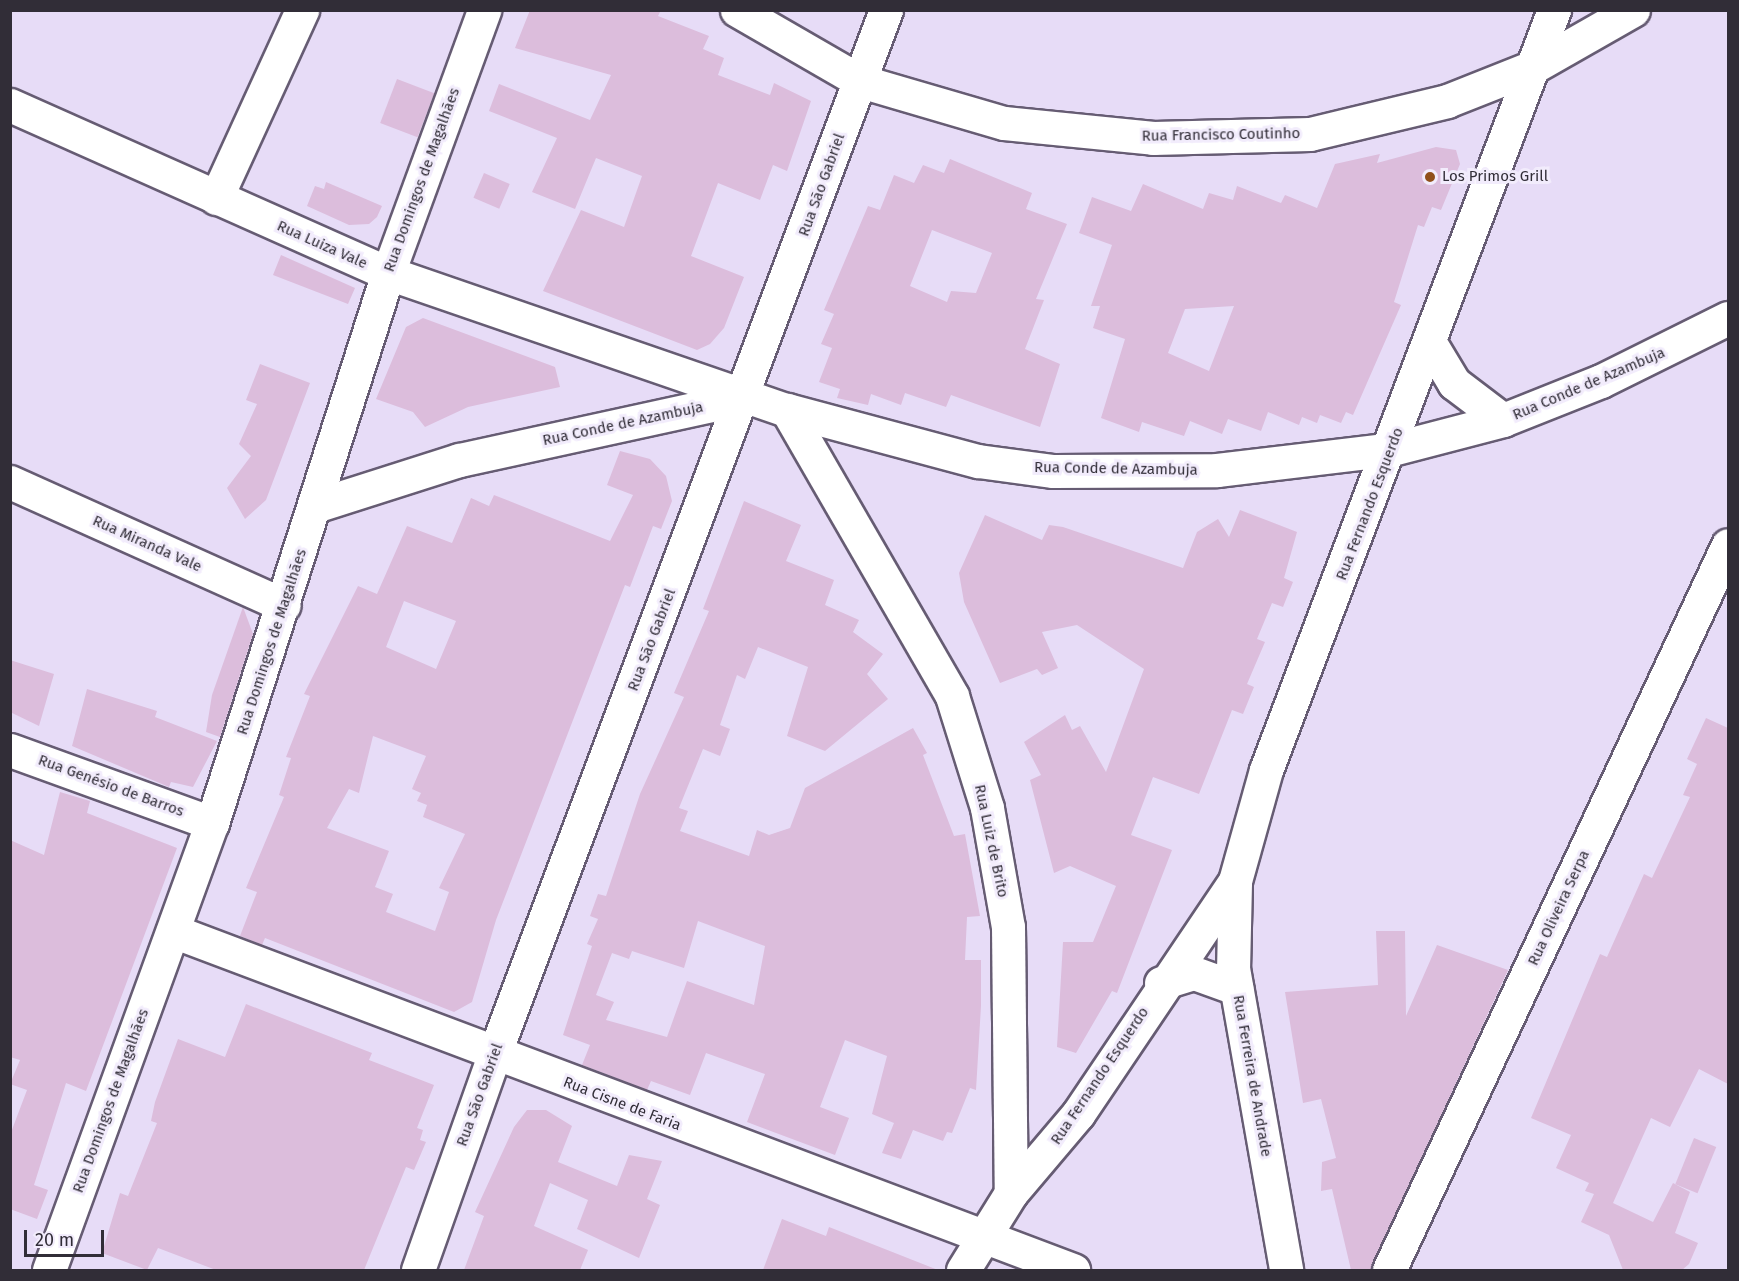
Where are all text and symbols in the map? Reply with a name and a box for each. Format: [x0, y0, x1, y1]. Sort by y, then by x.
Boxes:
street label: Rua Domingos de Magalhães [380, 86, 464, 274]
street label: Rua Francisco Coutinho [1142, 125, 1300, 145]
street label: Rua São Gabriel [795, 131, 849, 239]
place label: Los Primos Grill [1442, 168, 1548, 186]
marker: Los Primos Grill [1423, 170, 1437, 184]
street label: Rua Luiza Vale [274, 217, 370, 273]
street label: Rua Conde de Azambuja [1510, 344, 1668, 424]
street label: Rua Conde de Azambuja [541, 398, 705, 450]
street label: Rua Fernando Esquerdo [1333, 425, 1407, 583]
street label: Rua Conde de Azambuja [1034, 459, 1198, 479]
street label: Rua Miranda Vale [90, 512, 204, 576]
street label: Rua Domingos de Magalhães [233, 547, 311, 737]
street label: Rua São Gabriel [624, 586, 680, 694]
street label: Rua Genésio de Barros [36, 751, 186, 821]
street label: Rua Luiz de Brito [970, 783, 1012, 899]
street label: Rua Oliveira Serpa [1524, 847, 1594, 969]
street label: Rua Ferreira de Andrade [1229, 994, 1275, 1158]
street label: Rua Fernando Esquerdo [1047, 1004, 1153, 1148]
street label: Rua Domingos de Magalhães [69, 1007, 153, 1195]
street label: Rua São Gabriel [453, 1041, 507, 1149]
street label: Rua Cisne de Faria [561, 1073, 683, 1135]
scale bar [27, 1218, 106, 1256]
text: 20 m [35, 1229, 74, 1251]

